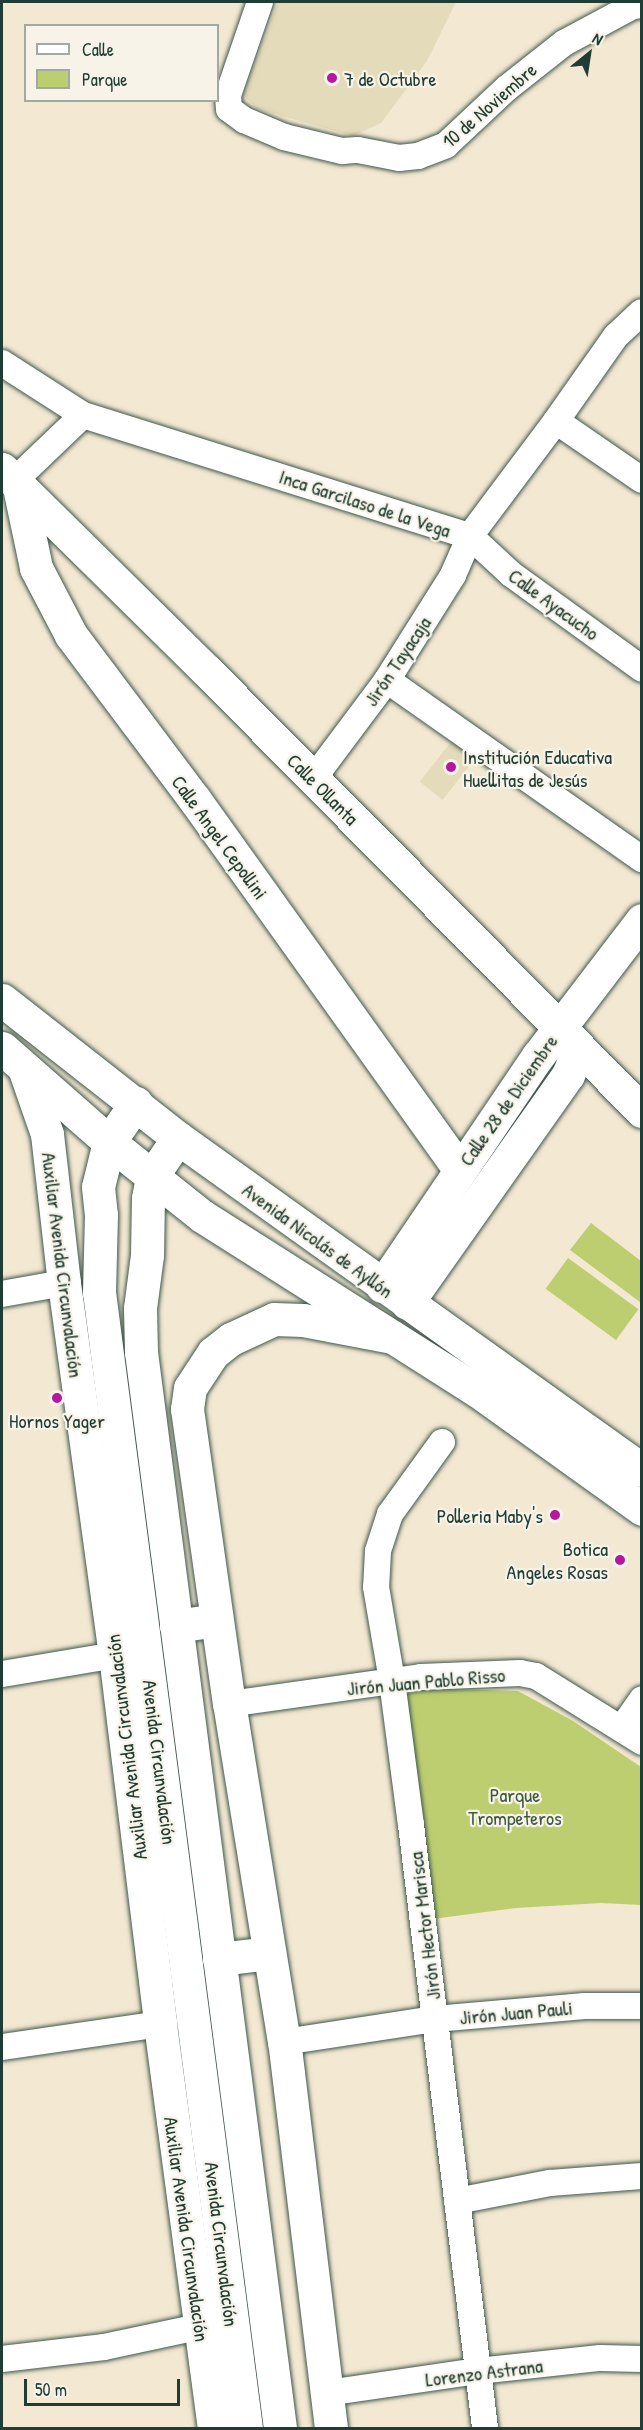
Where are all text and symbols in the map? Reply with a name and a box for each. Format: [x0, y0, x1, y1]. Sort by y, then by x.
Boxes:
legend [24, 24, 219, 102]
north arrow [559, 24, 619, 84]
text: N [589, 27, 607, 50]
text: Calle [82, 37, 114, 62]
street label: 10 de Noviembre [437, 57, 541, 153]
place label: 7 de Octubre [344, 66, 437, 90]
text: Parque [82, 67, 127, 92]
marker: 7 de Octubre [325, 71, 339, 85]
street label: Inca Garcilaso de la Vega [276, 464, 454, 542]
street label: Calle Ayacucho [504, 563, 604, 645]
street label: Jirón Tayacaja [358, 612, 436, 710]
place label: Institución Educativa Huellitas de Jesús [463, 744, 612, 791]
street label: Calle Ollanta [282, 748, 364, 830]
marker: Institución Educativa Huellitas de Jesús [444, 760, 458, 774]
street label: Calle Angel Cepollini [167, 770, 273, 904]
street label: Calle 28 de Diciembre [454, 1030, 562, 1170]
street label: Auxiliar Avenida Circunvalación [37, 1151, 89, 1379]
street label: Avenida Nicolás de Ayllón [238, 1177, 398, 1303]
marker: Hornos Yager [50, 1391, 64, 1405]
place label: Hornos Yager [9, 1408, 105, 1432]
place label: Polleria Maby's [437, 1503, 543, 1527]
marker: Polleria Maby's [548, 1508, 562, 1522]
place label: Botica Angeles Rosas [506, 1536, 608, 1583]
marker: Botica Angeles Rosas [613, 1553, 627, 1567]
street label: Auxiliar Avenida Circunvalación [100, 1633, 152, 1861]
street label: Jirón Juan Pablo Risso [346, 1662, 506, 1700]
street label: Avenida Circunvalación [138, 1678, 182, 1846]
park label: Parque Trompeteros [468, 1782, 562, 1829]
street label: Jirón Hector Marisca [403, 1851, 445, 2001]
street label: Jirón Juan Pauli [458, 1995, 574, 2029]
street label: Auxiliar Avenida Circunvalación [159, 2115, 215, 2343]
street label: Avenida Circunvalación [200, 2160, 244, 2328]
street label: Lorenzo Astrana [424, 2353, 544, 2391]
scale bar [27, 2367, 183, 2405]
text: 50 m [35, 2377, 67, 2402]

